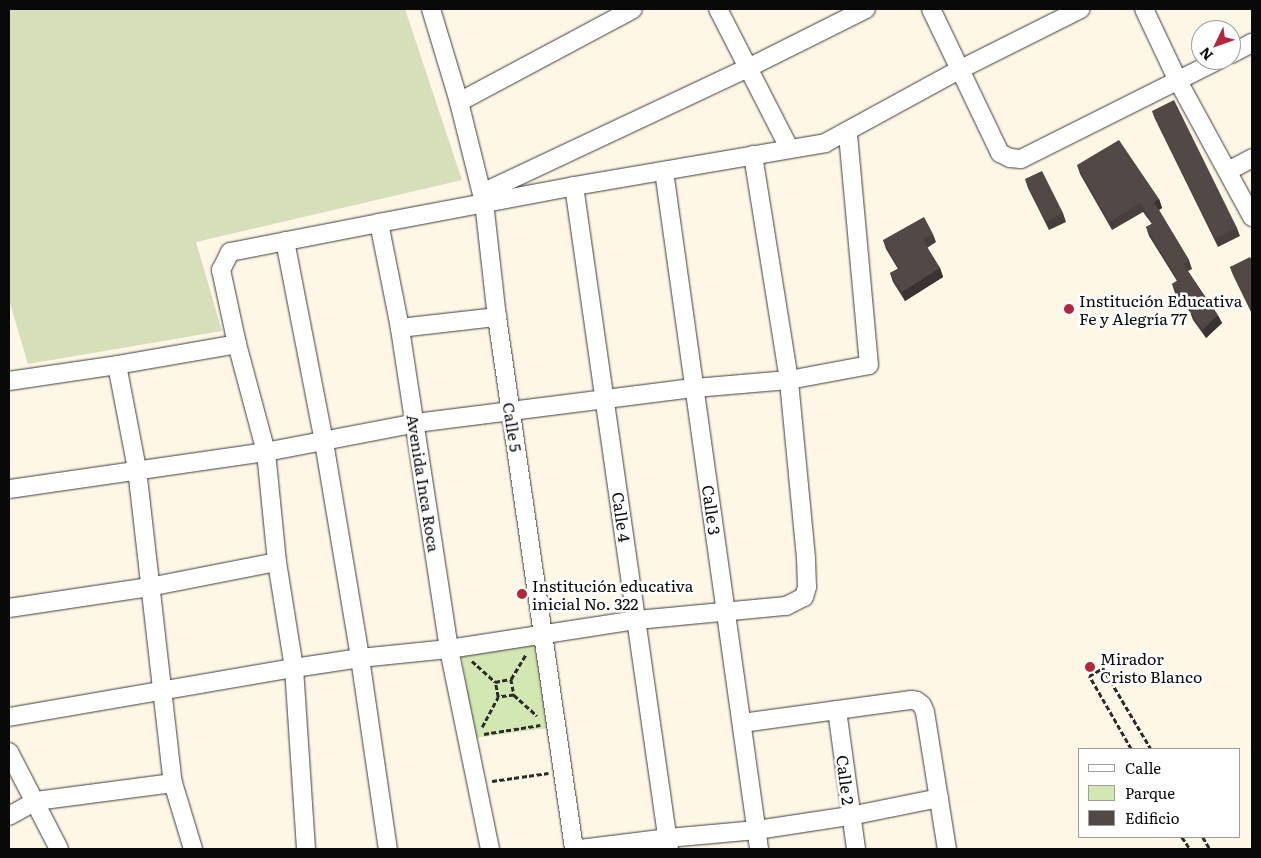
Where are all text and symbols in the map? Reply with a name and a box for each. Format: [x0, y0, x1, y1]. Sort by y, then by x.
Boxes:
north arrow [1191, 20, 1241, 70]
text: N [1194, 43, 1217, 65]
place label: Institución Educativa Fe y Alegría 77 [1079, 290, 1242, 328]
marker: Institución Educativa Fe y Alegría 77 [1063, 303, 1075, 315]
street label: Calle 5 [500, 401, 526, 453]
street label: Avenida Inca Roca [404, 413, 444, 553]
street label: Calle 3 [699, 484, 725, 536]
street label: Calle 4 [609, 491, 635, 543]
place label: Institución educativa inicial No. 322 [532, 575, 693, 613]
marker: Institución educativa inicial No. 322 [516, 588, 528, 600]
place label: Mirador Cristo Blanco [1100, 648, 1202, 686]
marker: Mirador Cristo Blanco [1084, 661, 1096, 673]
legend [1078, 748, 1241, 838]
street label: Calle 2 [833, 754, 859, 806]
text: Calle [1125, 756, 1161, 779]
text: Parque [1125, 781, 1175, 804]
text: Edificio [1125, 806, 1180, 829]

